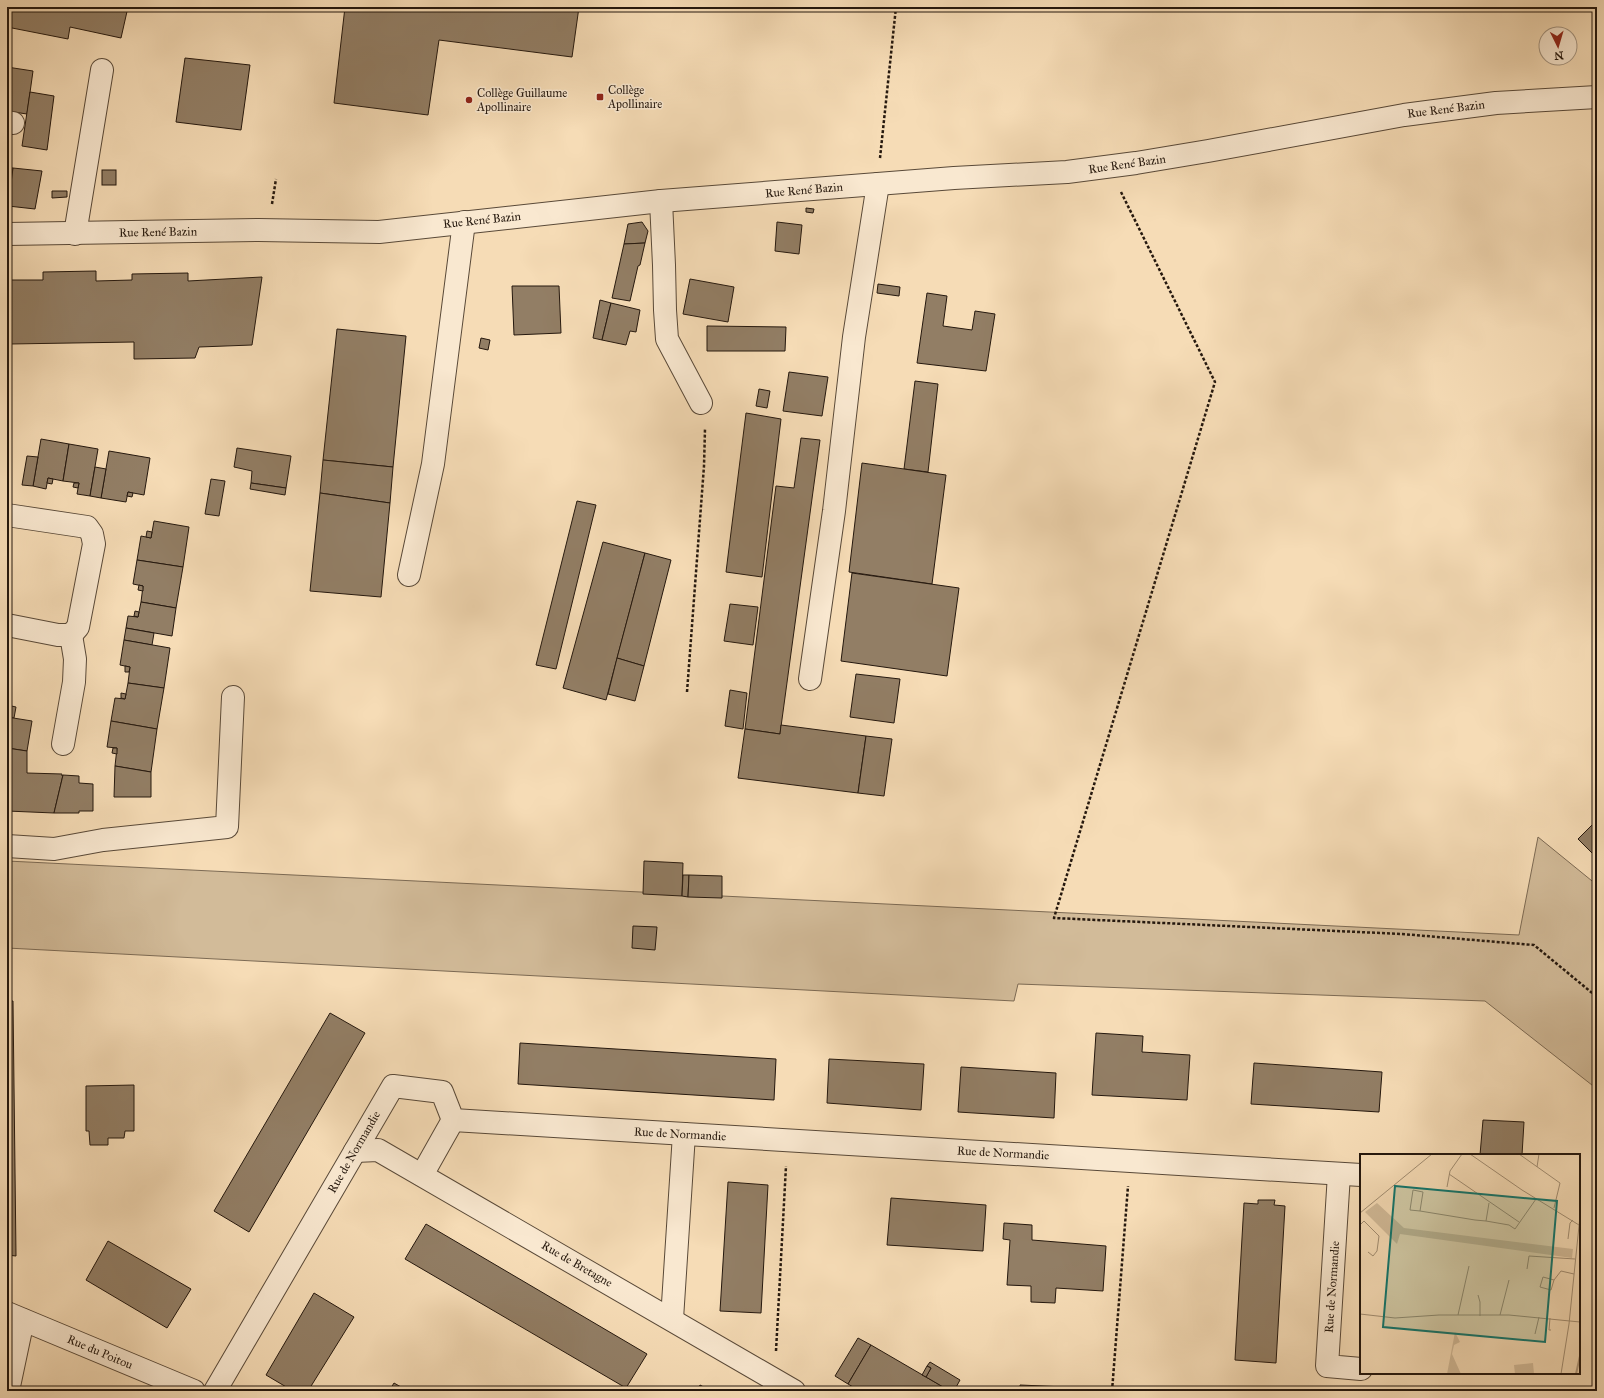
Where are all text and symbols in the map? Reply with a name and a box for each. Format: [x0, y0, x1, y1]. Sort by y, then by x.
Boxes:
north arrow [1538, 26, 1578, 66]
text: N [1553, 49, 1564, 62]
place label: Collège Apollinaire [607, 83, 662, 111]
place label: Collège Guillaume Apollinaire [476, 86, 567, 114]
marker: Collège Apollinaire [595, 92, 605, 102]
marker: Collège Guillaume Apollinaire [464, 95, 474, 105]
street label: Rue René Bazin [1406, 97, 1486, 121]
street label: Rue René Bazin [1087, 152, 1167, 176]
street label: Rue René Bazin [764, 180, 844, 200]
street label: Rue René Bazin [442, 209, 522, 231]
street label: Rue René Bazin [119, 224, 198, 240]
street label: Rue de Normandie [325, 1108, 383, 1196]
street label: Rue de Normandie [633, 1125, 727, 1143]
street label: Rue de Normandie [956, 1144, 1050, 1162]
inset map [1360, 1154, 1580, 1374]
street label: Rue de Bretagne [539, 1238, 615, 1291]
street label: Rue de Normandie [1322, 1240, 1342, 1334]
street label: Rue du Poitou [65, 1332, 136, 1372]

